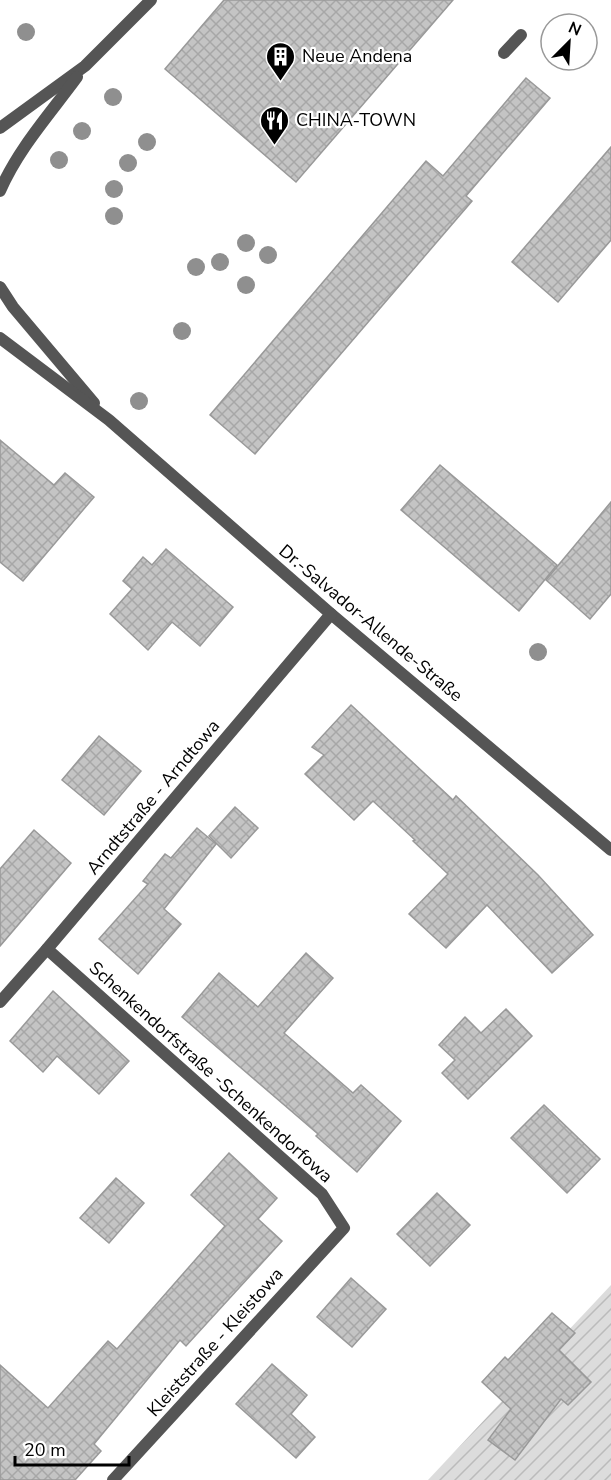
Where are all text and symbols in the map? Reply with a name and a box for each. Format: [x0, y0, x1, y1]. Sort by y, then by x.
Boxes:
north arrow [539, 12, 599, 72]
text: N [565, 17, 585, 42]
building icon: Neue Andena [265, 40, 297, 82]
place label: Neue Andena [302, 44, 412, 68]
restaurant icon: CHINA-TOWN [259, 104, 291, 146]
place label: CHINA-TOWN [296, 108, 416, 132]
street label: Dr.-Salvador-Allende-Straße [274, 539, 468, 707]
street label: Arndtstraße - Arndtowa [81, 714, 225, 880]
street label: Schenkendorfstraße -Schenkendorfowa [84, 956, 338, 1188]
street label: Kleiststraße - Kleistowa [142, 1262, 288, 1422]
scale bar [15, 1429, 129, 1467]
text: 20 m [24, 1438, 66, 1462]

